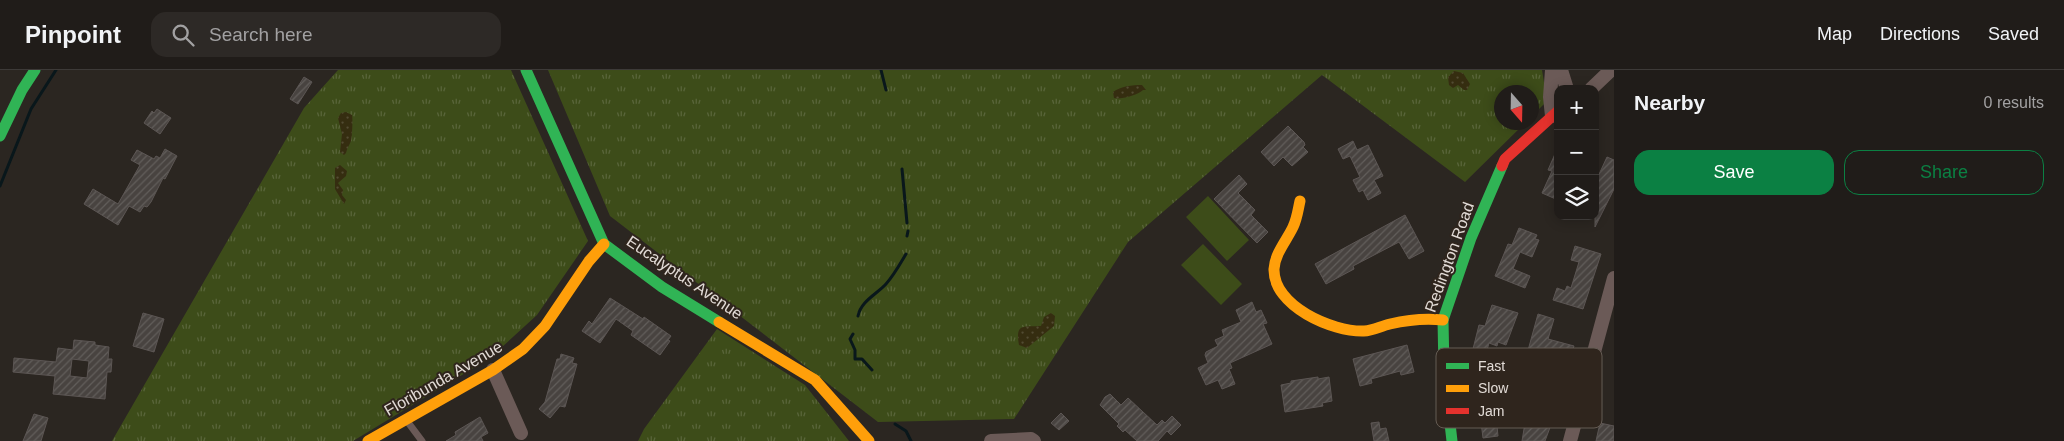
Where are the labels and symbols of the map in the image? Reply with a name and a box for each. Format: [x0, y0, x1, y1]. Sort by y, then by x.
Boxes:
north arrow [1494, 85, 1539, 130]
street label: Redington Road [1422, 200, 1477, 314]
street label: Eucalyptus Avenue [624, 232, 746, 322]
street label: Floribunda Avenue [381, 338, 505, 419]
legend [1436, 348, 1602, 428]
text: Fast [1478, 358, 1505, 374]
text: Slow [1478, 380, 1509, 396]
text: Jam [1478, 403, 1504, 419]

